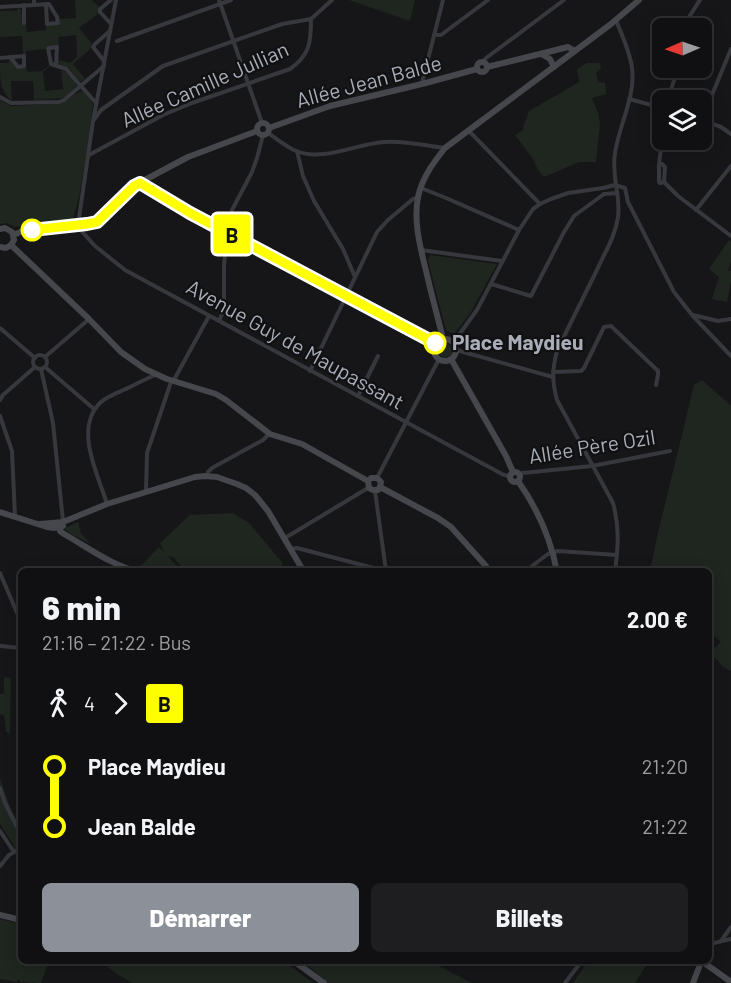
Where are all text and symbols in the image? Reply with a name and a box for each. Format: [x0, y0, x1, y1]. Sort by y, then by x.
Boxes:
north arrow [652, 18, 712, 78]
map controls [652, 18, 712, 150]
street label: Allée Camille Jullian [117, 35, 292, 132]
street label: Allée Jean Balde [293, 49, 444, 112]
button: layers [652, 90, 712, 150]
line badge: B [212, 214, 252, 254]
unlabelled marker [21, 219, 43, 241]
text: B [225, 222, 239, 247]
street label: Avenue Guy de Maupassant [183, 273, 409, 414]
place label: Place Maydieu [452, 329, 583, 354]
marker: Place Maydieu [424, 332, 446, 354]
street label: Allée Père Ozil [527, 423, 657, 468]
text: 6 min [42, 587, 121, 627]
text: 2.00 € [627, 606, 688, 632]
text: 21:16 – 21:22 · Bus [42, 630, 191, 654]
icon: walk [42, 687, 75, 720]
icon: forward [104, 687, 137, 720]
text: 4 [84, 691, 95, 715]
text: B [158, 691, 171, 716]
text: Place Maydieu [88, 753, 226, 779]
text: 21:20 [642, 754, 688, 778]
text: Jean Balde [88, 813, 196, 839]
text: 21:22 [642, 814, 688, 838]
button: Démarrer [42, 883, 359, 952]
button: Billets [371, 883, 688, 952]

